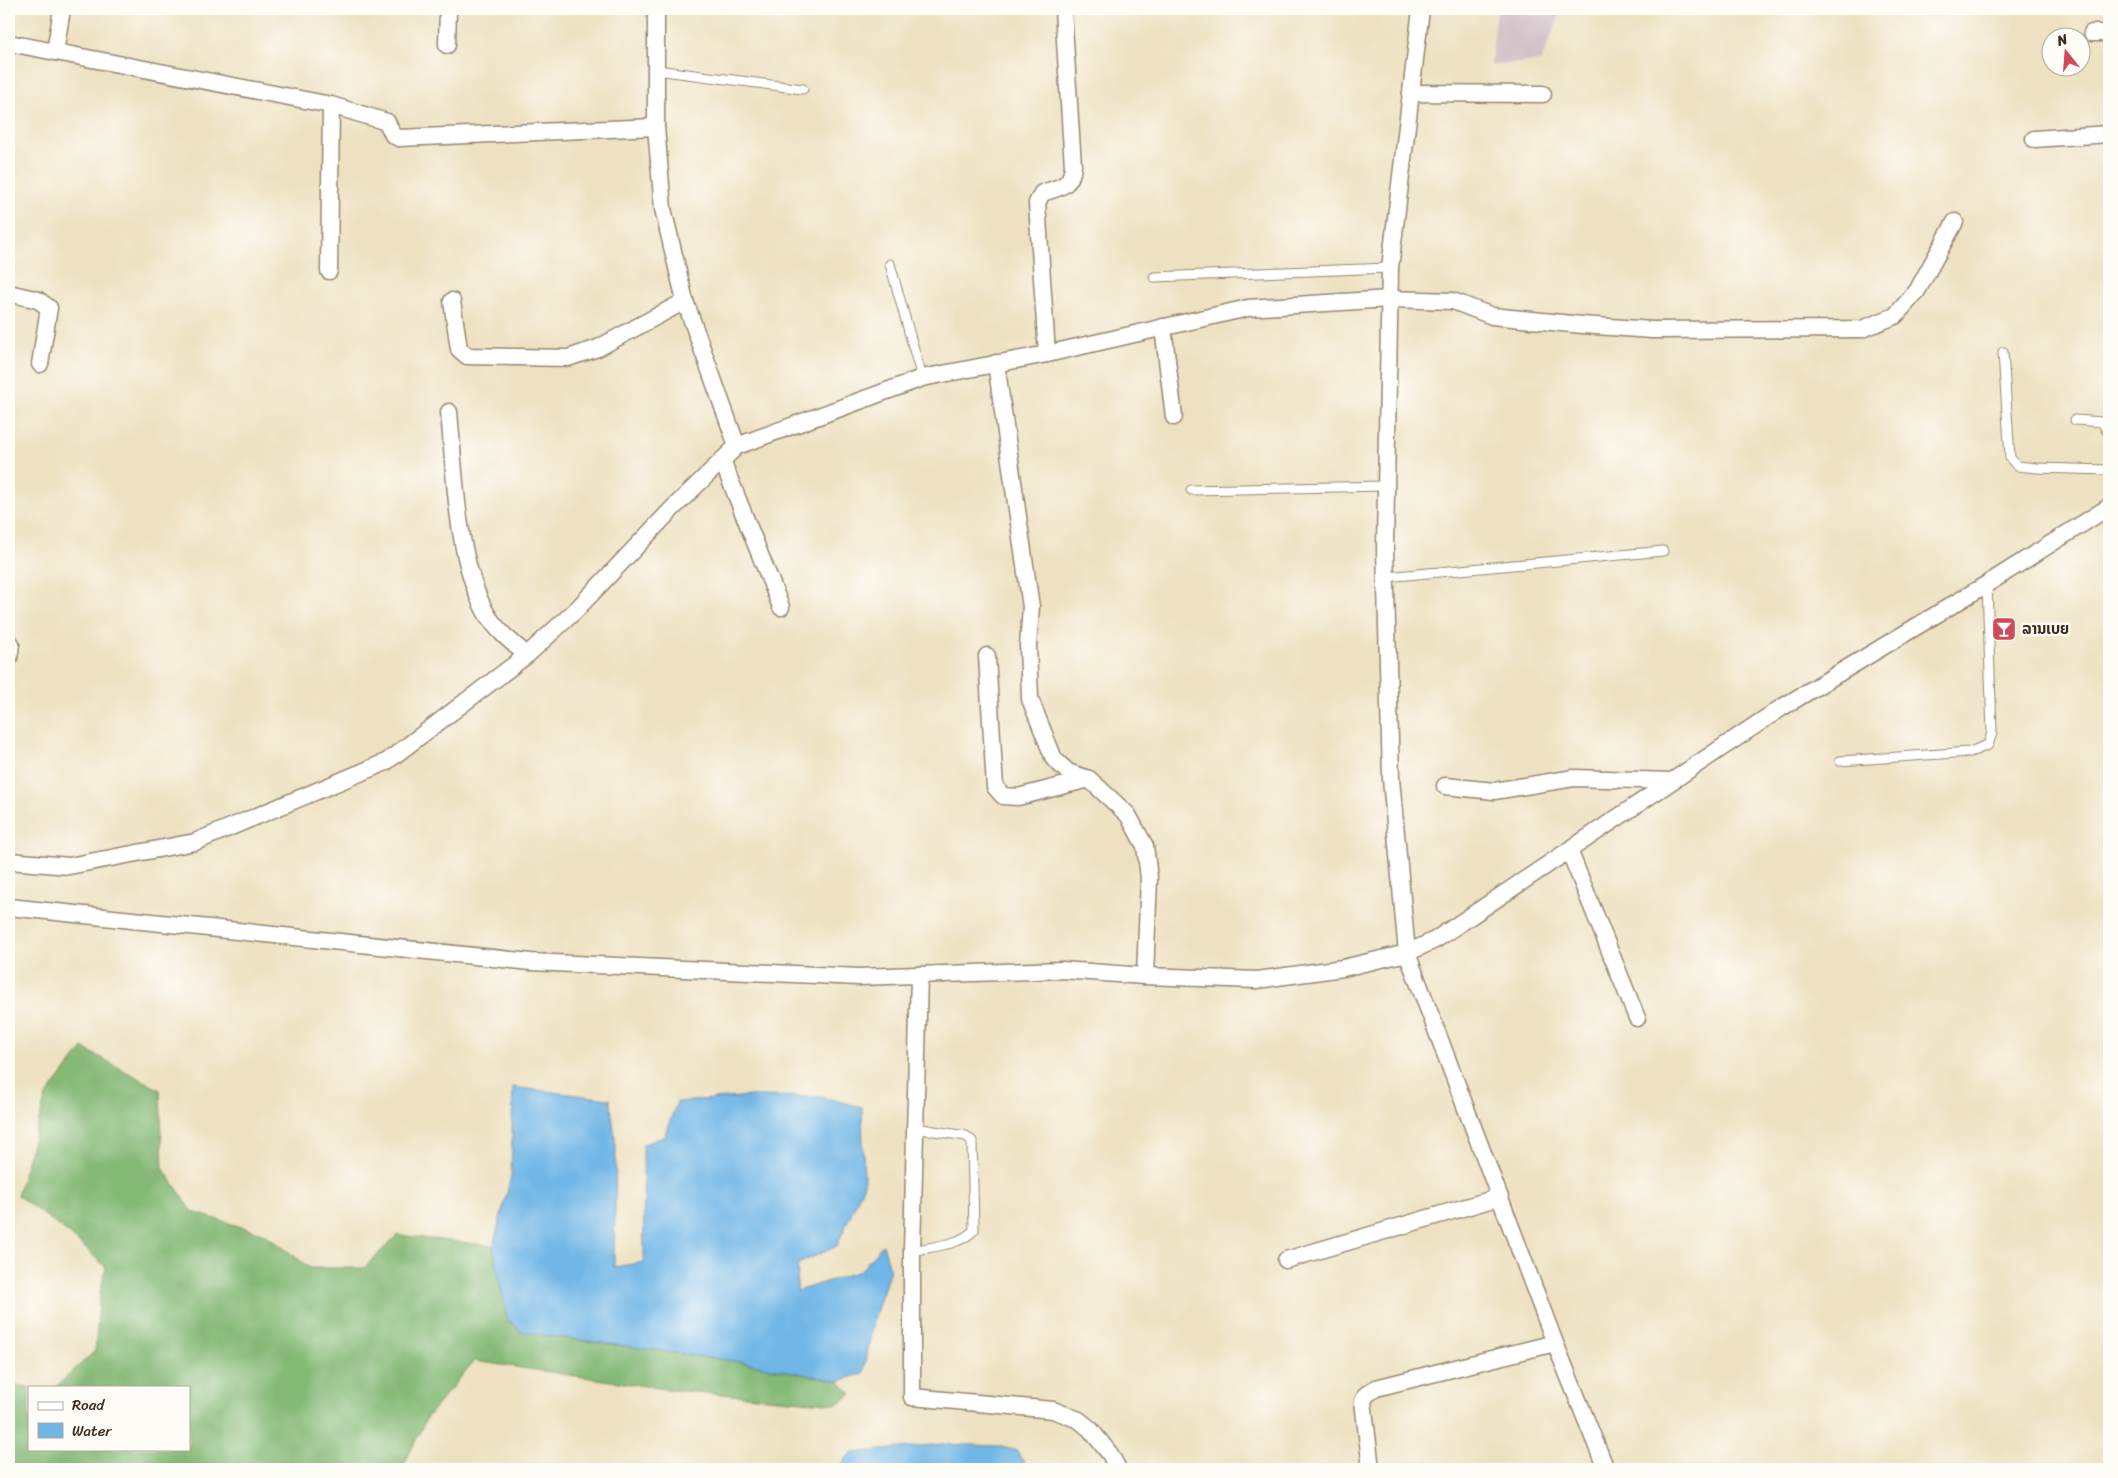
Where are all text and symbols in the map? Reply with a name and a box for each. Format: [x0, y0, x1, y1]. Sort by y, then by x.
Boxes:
text: N [2053, 27, 2071, 54]
north arrow [2040, 28, 2090, 78]
bar icon: ລານເບຍ [1991, 616, 2017, 642]
place label: ລານເບຍ [2022, 616, 2069, 642]
legend [28, 1386, 190, 1450]
text: Road [72, 1392, 105, 1418]
text: Water [72, 1418, 112, 1444]

